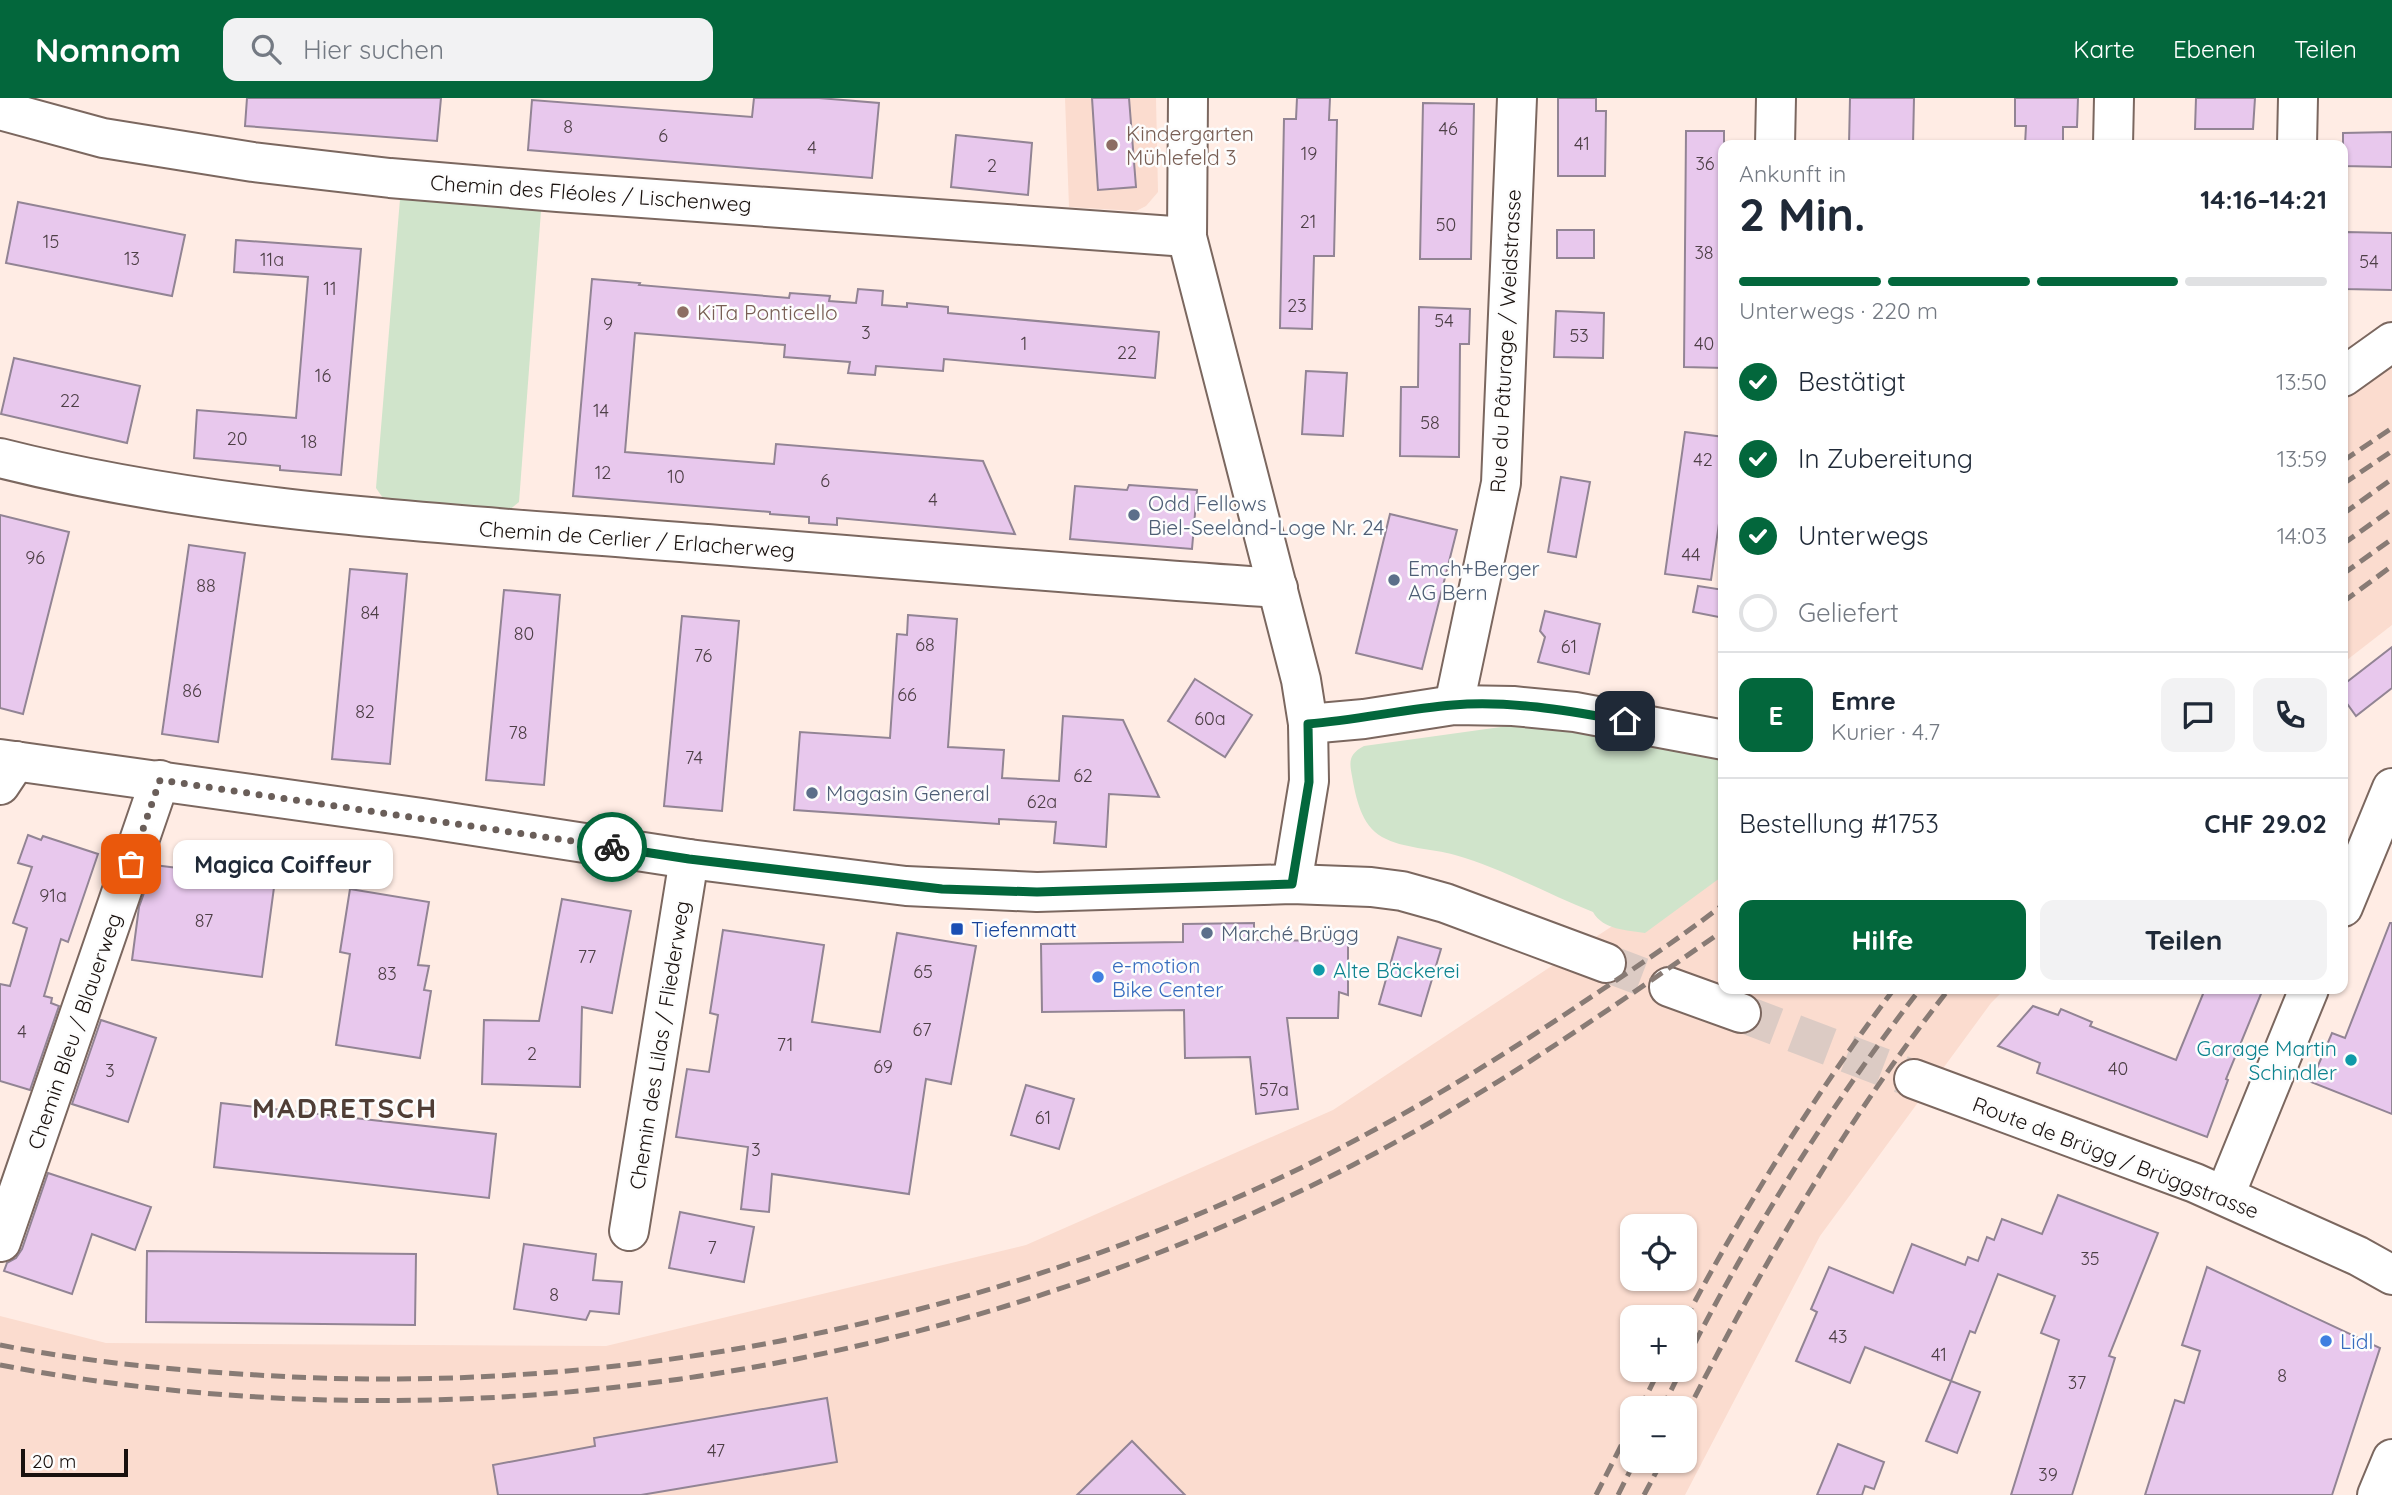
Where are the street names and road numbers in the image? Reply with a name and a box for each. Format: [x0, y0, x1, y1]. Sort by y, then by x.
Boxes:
street label: Chemin des Fléoles / Lischenweg [429, 169, 753, 217]
street label: Rue du Pâturage / Weidstrasse [1484, 189, 1526, 493]
street label: Chemin de Cerlier / Erlacherweg [478, 515, 796, 563]
street label: Chemin des Lilas / Fliederweg [623, 899, 695, 1191]
street label: Chemin Bleu / Blauerweg [21, 909, 127, 1153]
street label: Route de Brügg / Brüggstrasse [1969, 1090, 2263, 1224]

